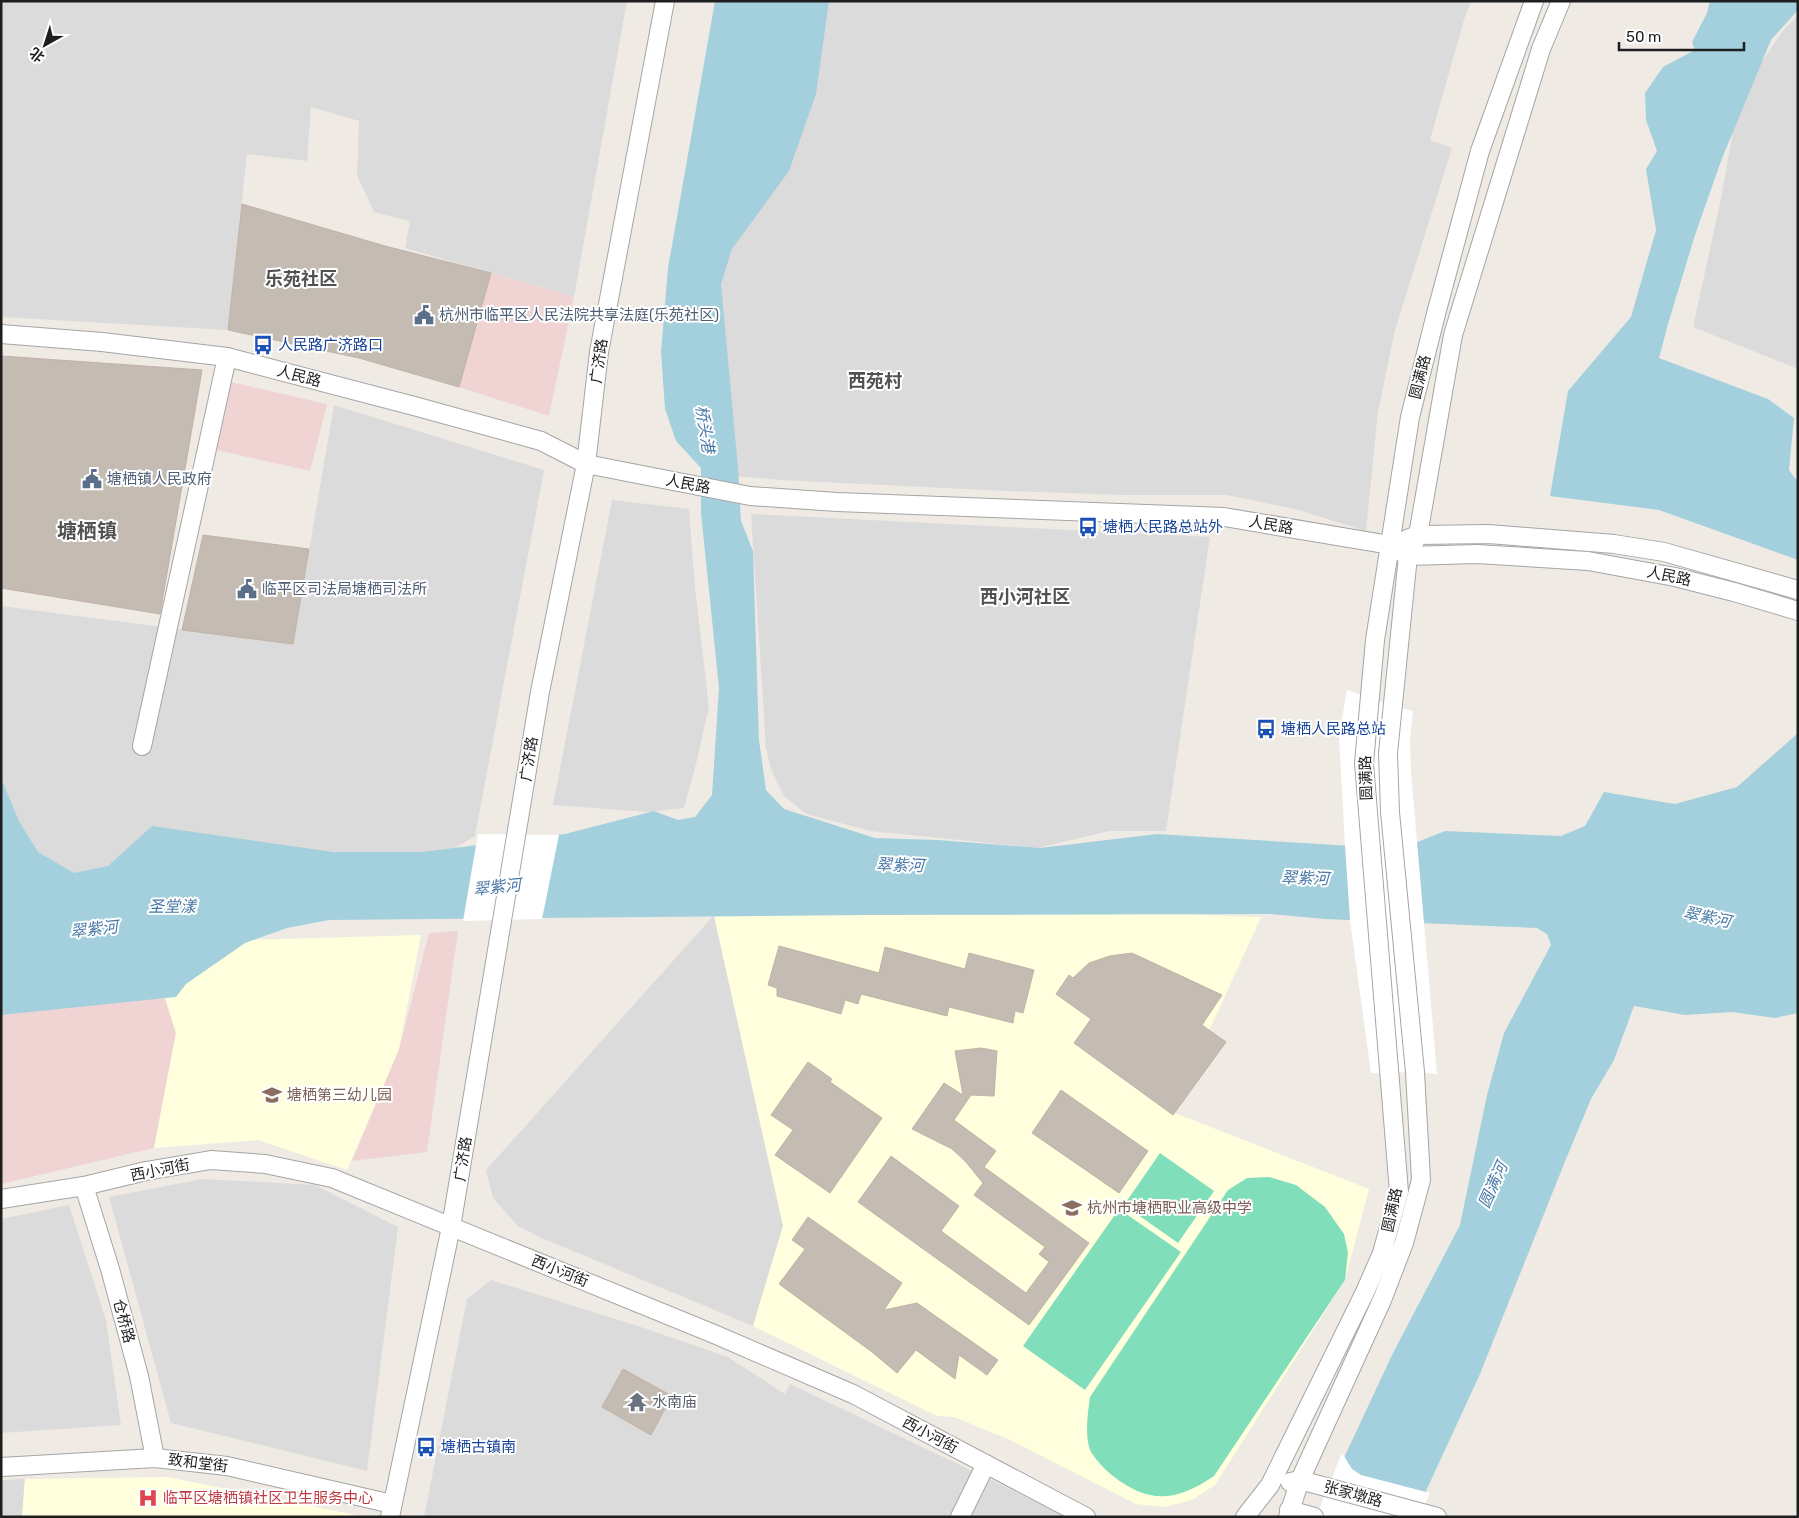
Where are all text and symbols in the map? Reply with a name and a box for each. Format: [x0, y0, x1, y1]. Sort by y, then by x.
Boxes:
north arrow [20, 20, 70, 70]
scale bar [1619, 20, 1744, 52]
text: 50 m [1626, 28, 1661, 46]
text: 北 [26, 44, 48, 66]
district label: 乐苑社区 [265, 268, 337, 290]
public building icon: 杭州市临平区人民法院共享法庭(乐苑社区) [413, 304, 435, 326]
place label: 杭州市临平区人民法院共享法庭(乐苑社区) [439, 306, 719, 324]
bus stop icon: 人民路广济路口 [252, 334, 274, 356]
place label: 人民路广济路口 [278, 336, 383, 354]
street label: 广济路 [587, 337, 611, 385]
street label: 圆满路 [1406, 353, 1434, 401]
street label: 人民路 [275, 361, 323, 391]
district label: 西苑村 [848, 370, 902, 392]
water label: 桥头港 [692, 404, 718, 456]
public building icon: 塘栖镇人民政府 [81, 468, 103, 490]
place label: 塘栖镇人民政府 [107, 470, 212, 488]
street label: 人民路 [664, 471, 712, 497]
street label: 人民路 [1247, 512, 1295, 538]
bus stop icon: 塘栖人民路总站外 [1077, 516, 1099, 538]
place label: 塘栖人民路总站外 [1103, 518, 1223, 536]
district label: 塘栖镇 [57, 519, 117, 543]
street label: 人民路 [1645, 563, 1693, 589]
public building icon: 临平区司法局塘栖司法所 [236, 578, 258, 600]
place label: 临平区司法局塘栖司法所 [262, 580, 427, 598]
district label: 西小河社区 [980, 586, 1070, 608]
bus stop icon: 塘栖人民路总站 [1255, 718, 1277, 740]
place label: 塘栖人民路总站 [1281, 720, 1386, 738]
street label: 广济路 [517, 735, 541, 783]
street label: 圆满路 [1356, 755, 1376, 801]
water label: 翠紫河 [876, 855, 927, 875]
water label: 翠紫河 [1281, 868, 1332, 888]
water label: 翠紫河 [472, 875, 525, 899]
water label: 圣堂漾 [148, 897, 198, 916]
water label: 翠紫河 [1682, 903, 1735, 932]
water label: 翠紫河 [69, 917, 122, 941]
school or university icon: 塘栖第三幼儿园 [261, 1084, 283, 1106]
place label: 塘栖第三幼儿园 [287, 1086, 392, 1104]
street label: 广济路 [451, 1135, 475, 1183]
street label: 西小河街 [129, 1155, 191, 1185]
water label: 圆满河 [1475, 1156, 1513, 1211]
street label: 圆满路 [1379, 1186, 1405, 1234]
school or university icon: 杭州市塘栖职业高级中学 [1061, 1197, 1083, 1219]
place label: 杭州市塘栖职业高级中学 [1087, 1199, 1252, 1217]
street label: 西小河街 [529, 1251, 591, 1291]
street label: 仓桥路 [109, 1297, 139, 1345]
temple icon: 水南庙 [626, 1391, 648, 1413]
place label: 水南庙 [652, 1393, 697, 1411]
street label: 西小河街 [899, 1413, 961, 1457]
bus stop icon: 塘栖古镇南 [415, 1436, 437, 1458]
place label: 塘栖古镇南 [441, 1438, 516, 1456]
street label: 致和堂街 [167, 1450, 229, 1476]
street label: 张家墩路 [1322, 1478, 1384, 1510]
hospital icon: 临平区塘栖镇社区卫生服务中心 [137, 1487, 159, 1509]
place label: 临平区塘栖镇社区卫生服务中心 [163, 1489, 373, 1507]

